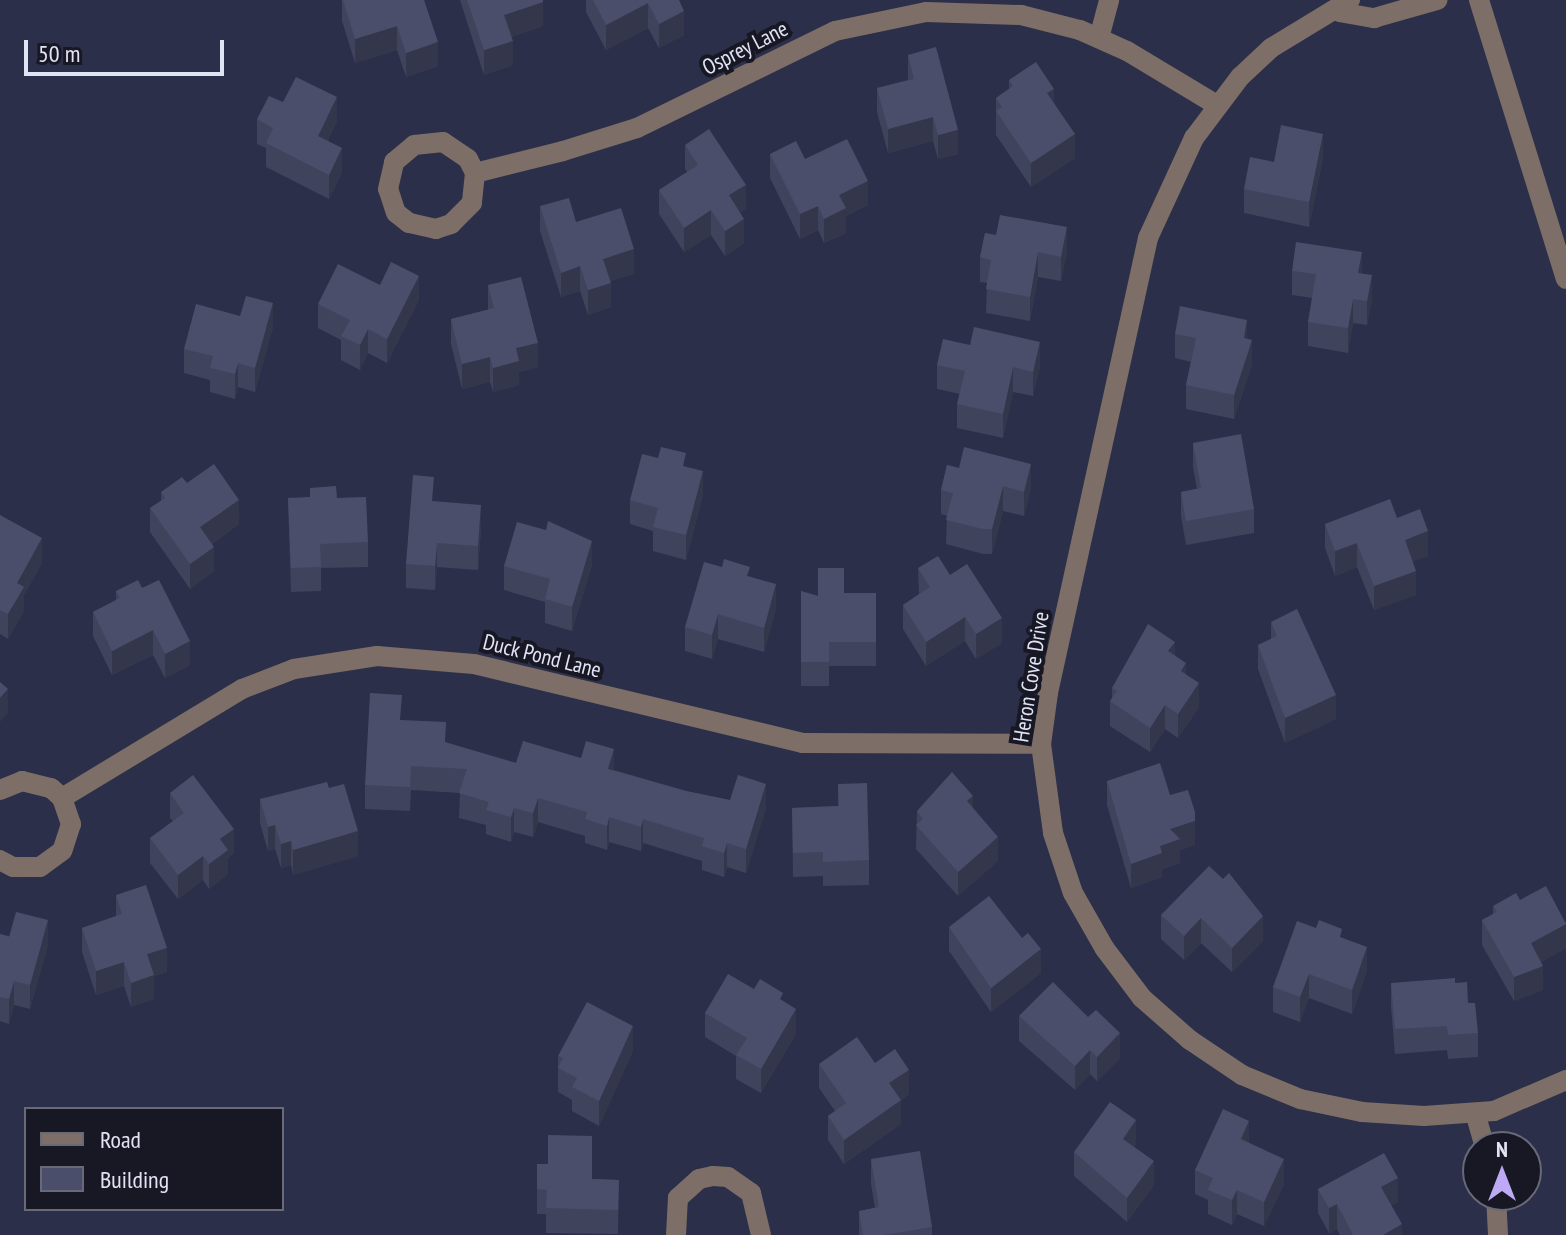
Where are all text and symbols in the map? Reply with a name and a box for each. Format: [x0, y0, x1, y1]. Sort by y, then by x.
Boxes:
street label: Osprey Lane [698, 15, 792, 81]
scale bar [28, 24, 228, 74]
text: 50 m [38, 38, 80, 69]
street label: Heron Cove Drive [1008, 610, 1054, 744]
street label: Duck Pond Lane [480, 629, 604, 683]
legend [24, 1107, 284, 1211]
text: Road [100, 1124, 141, 1155]
north arrow [1462, 1131, 1542, 1211]
text: N [1496, 1135, 1508, 1163]
text: Building [100, 1164, 169, 1195]

